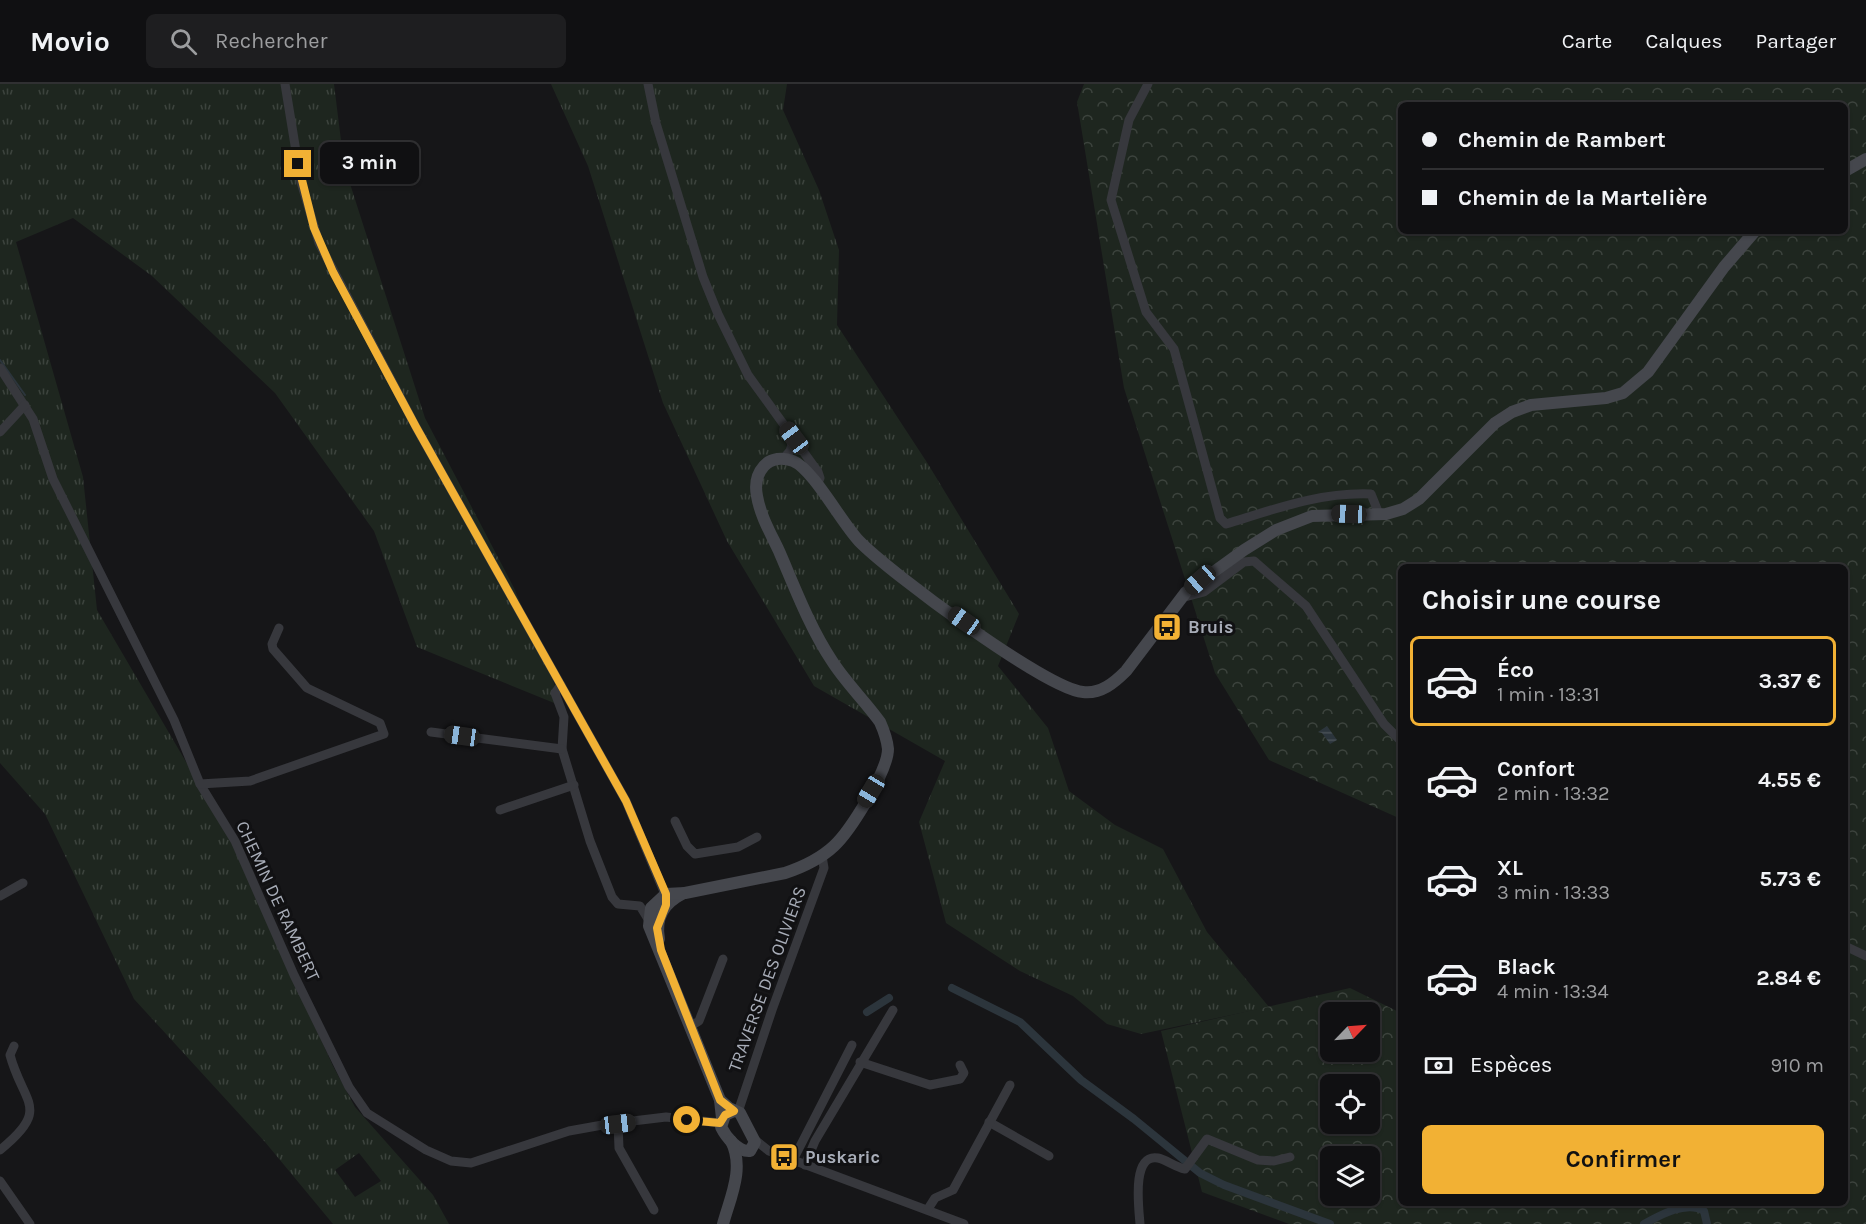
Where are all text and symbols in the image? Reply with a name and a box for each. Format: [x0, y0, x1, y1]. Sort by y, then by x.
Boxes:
search box [146, 14, 566, 68]
text: Movio [30, 25, 110, 58]
icon: search [167, 25, 200, 58]
text: Rechercher [215, 28, 327, 54]
text: Carte [1562, 29, 1612, 53]
text: Calques [1645, 29, 1723, 53]
text: Partager [1756, 29, 1836, 53]
text: Chemin de Rambert [1458, 127, 1666, 153]
callout: 3 min [319, 143, 418, 185]
route end [284, 150, 311, 177]
text: 3 min [342, 151, 397, 174]
text: Chemin de la Martelière [1458, 185, 1708, 211]
car [776, 418, 812, 458]
car [1331, 504, 1367, 524]
car [1181, 561, 1219, 599]
text: Choisir une course [1422, 584, 1661, 616]
car [944, 603, 984, 639]
bus stop icon: Bruis [1151, 611, 1183, 643]
place label: Bruis [1188, 616, 1233, 638]
icon: car [1425, 654, 1479, 708]
text: Éco [1497, 657, 1534, 683]
text: 3.37 € [1758, 668, 1821, 694]
text: 1 min · 13:31 [1497, 683, 1600, 706]
car [443, 725, 481, 747]
icon: car [1425, 753, 1479, 807]
text: Confort [1497, 756, 1575, 782]
text: 4.55 € [1758, 767, 1821, 793]
car [854, 771, 888, 811]
text: 2 min · 13:32 [1497, 782, 1610, 805]
street label: CHEMIN DE RAMBERT [231, 817, 325, 985]
icon: car [1425, 852, 1479, 906]
text: XL [1497, 855, 1523, 881]
text: 5.73 € [1759, 866, 1821, 892]
text: 3 min · 13:33 [1497, 881, 1610, 904]
street label: TRAVERSE DES OLIVIERS [723, 883, 811, 1075]
icon: car [1425, 951, 1479, 1005]
text: Black [1497, 954, 1556, 980]
text: 2.84 € [1756, 965, 1821, 991]
text: 4 min · 13:34 [1497, 980, 1609, 1003]
north arrow [1320, 1002, 1380, 1062]
map controls [1320, 1002, 1380, 1206]
icon: cash [1422, 1049, 1455, 1082]
text: Espèces [1470, 1052, 1552, 1078]
text: 910 m [1770, 1054, 1824, 1077]
button: locate [1320, 1074, 1380, 1134]
route start [673, 1106, 700, 1133]
car [599, 1113, 637, 1135]
button: Confirmer [1422, 1125, 1824, 1194]
bus stop icon: Puskaric [768, 1141, 800, 1173]
place label: Puskaric [805, 1146, 880, 1168]
button: layers [1320, 1146, 1380, 1206]

